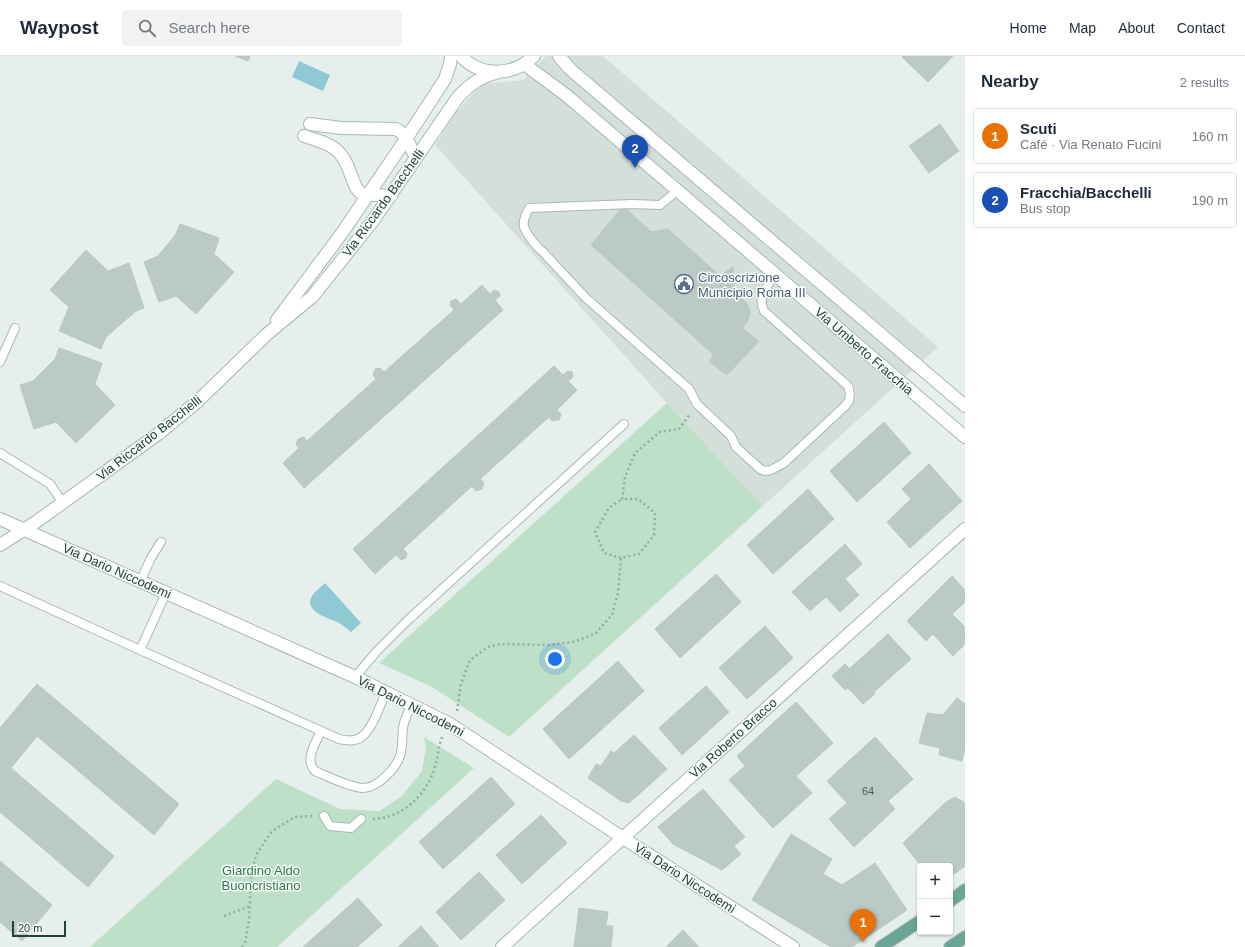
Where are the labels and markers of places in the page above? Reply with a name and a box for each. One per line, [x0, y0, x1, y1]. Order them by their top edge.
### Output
pin: 2 [622, 135, 648, 168]
place label: Circoscrizione Municipio Roma III [698, 270, 806, 300]
public building icon: Circoscrizione Municipio Roma III [673, 273, 695, 295]
pin: 1 [850, 909, 876, 942]

